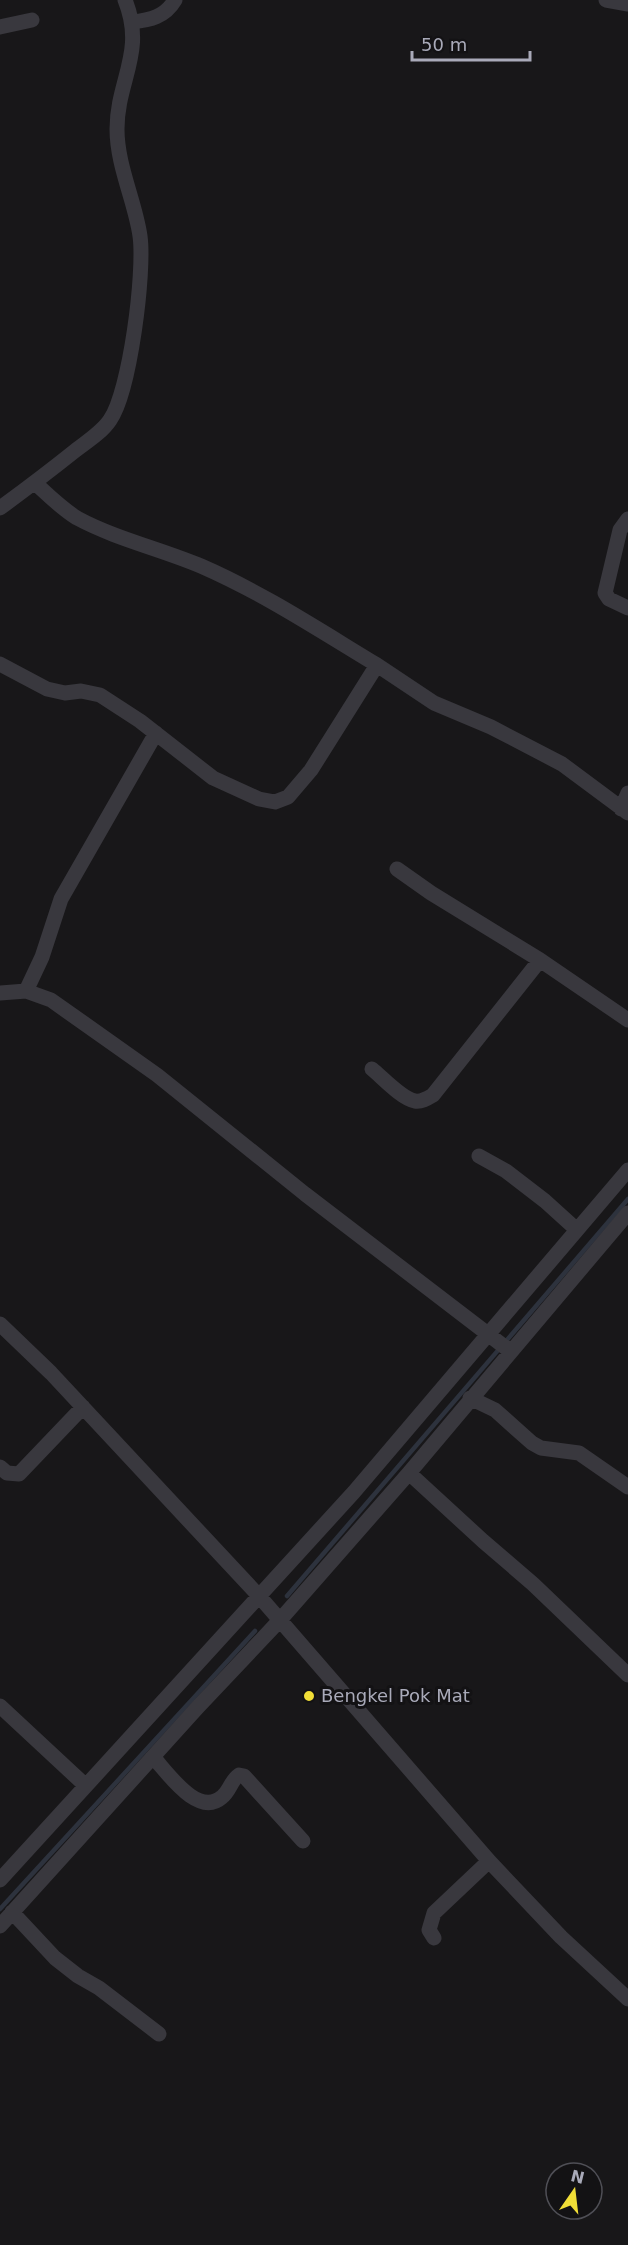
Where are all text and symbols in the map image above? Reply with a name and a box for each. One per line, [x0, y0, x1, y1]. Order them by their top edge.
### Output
scale bar [412, 24, 530, 62]
text: 50 m [421, 34, 467, 55]
place label: Bengkel Pok Mat [321, 1685, 470, 1706]
marker: Bengkel Pok Mat [302, 1689, 316, 1703]
north arrow [544, 2161, 604, 2221]
text: N [569, 2166, 586, 2188]

